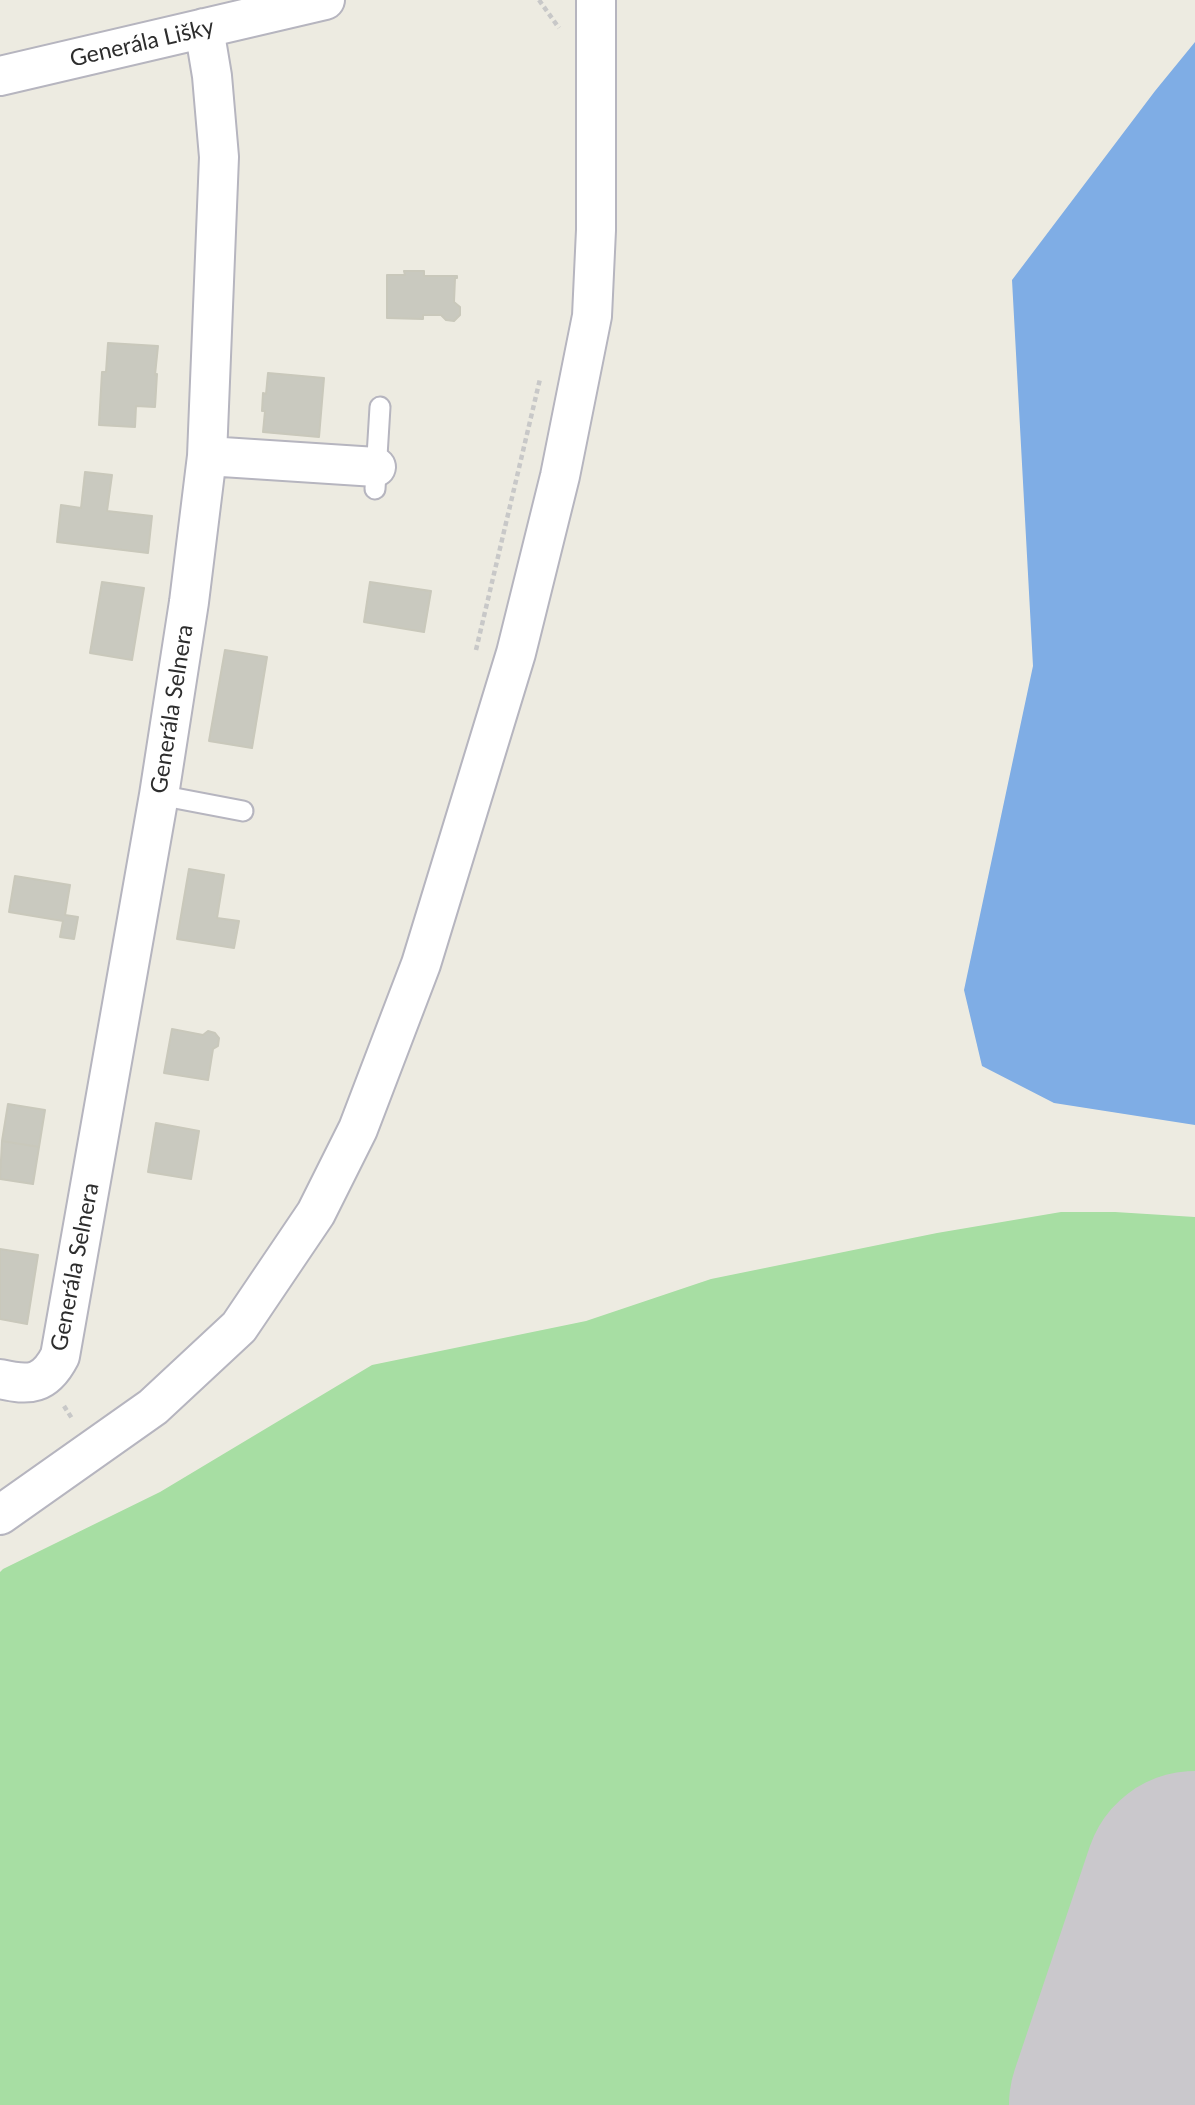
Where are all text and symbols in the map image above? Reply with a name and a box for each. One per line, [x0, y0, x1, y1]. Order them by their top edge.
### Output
street label: Generála Lišky [67, 13, 217, 73]
street label: Generála Selnera [145, 623, 199, 795]
street label: Generála Selnera [45, 1181, 105, 1353]

